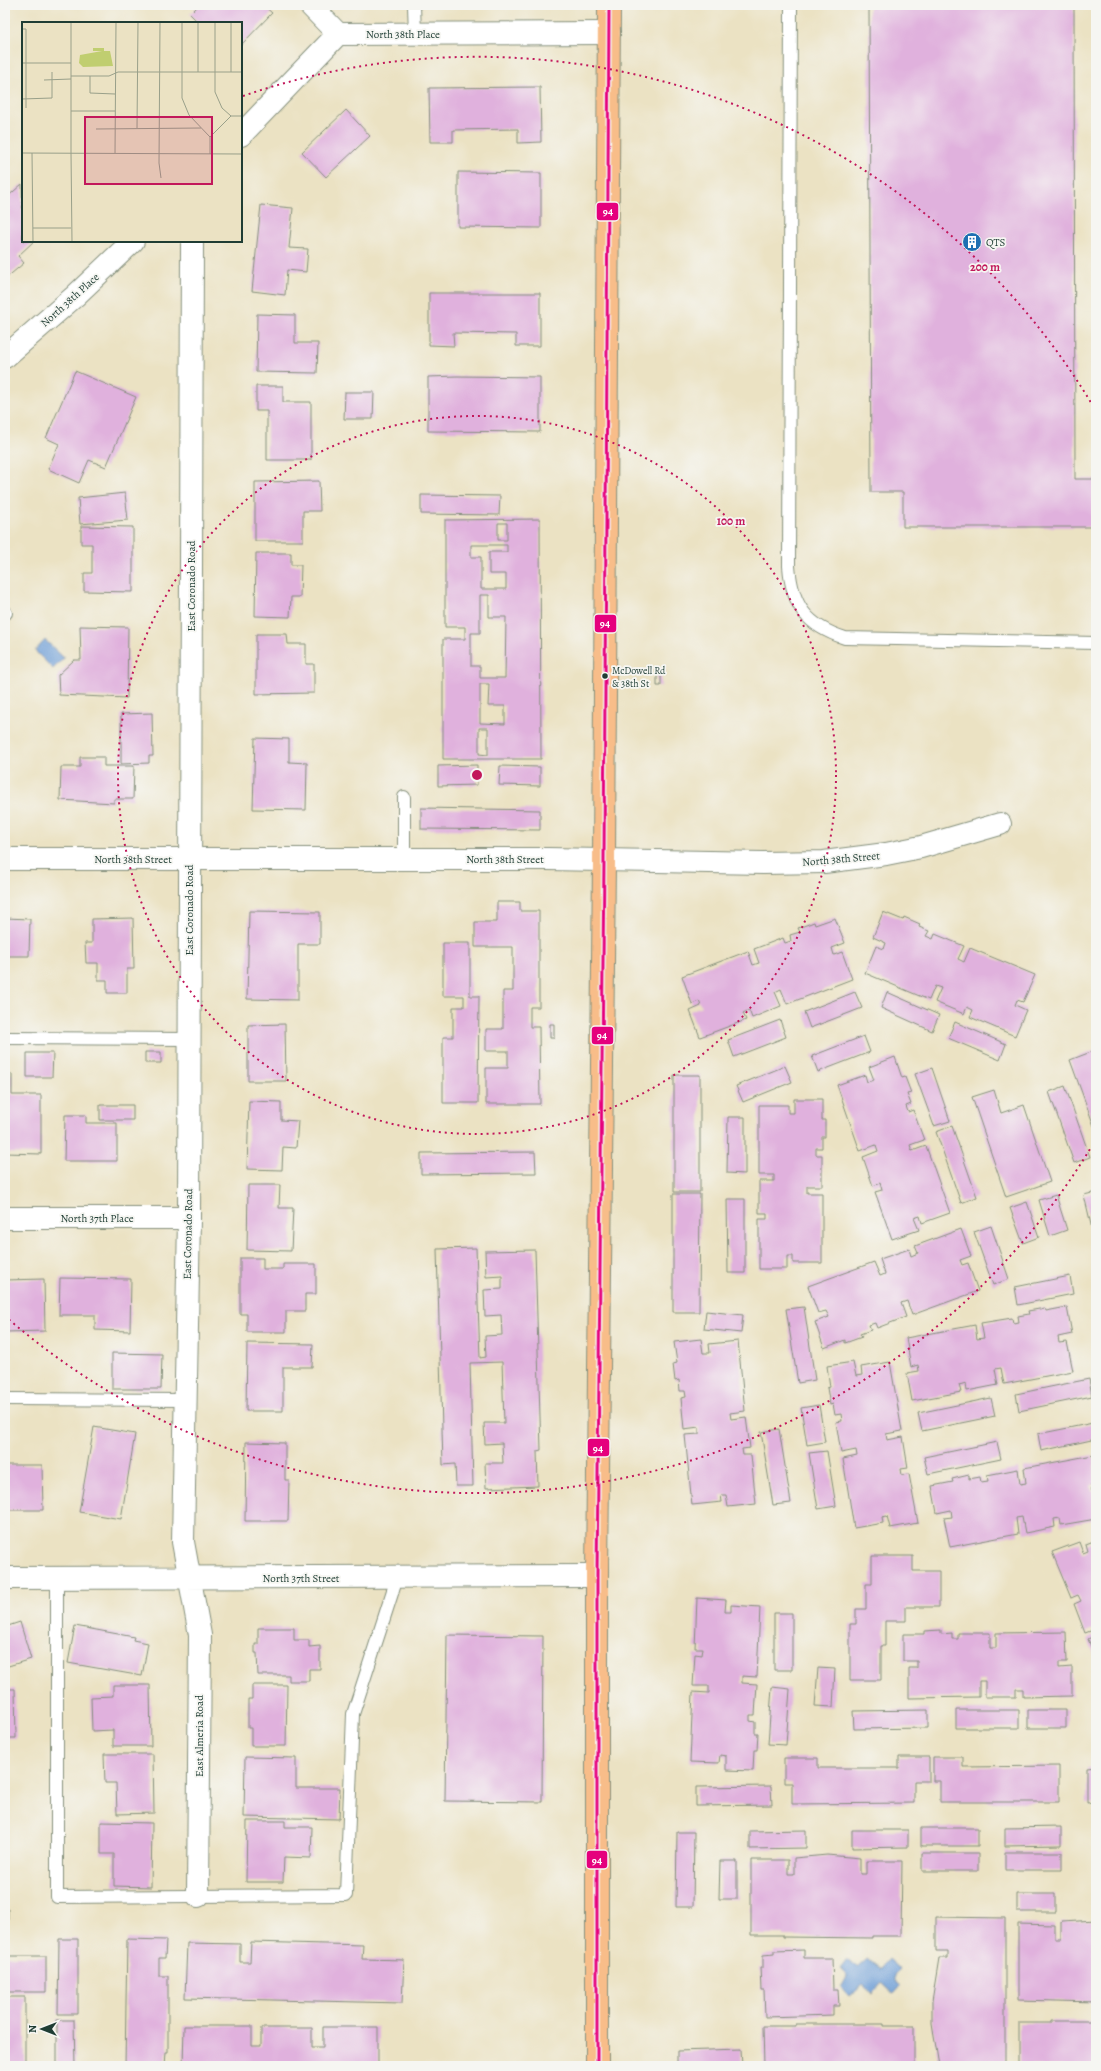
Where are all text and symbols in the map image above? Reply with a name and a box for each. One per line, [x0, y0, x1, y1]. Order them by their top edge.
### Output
inset map [22, 22, 242, 242]
street label: North 38th Place [366, 27, 440, 42]
line badge: 94 [596, 202, 619, 221]
text: 94 [603, 204, 613, 219]
building icon: QTS [961, 231, 983, 253]
place label: QTS [986, 235, 1006, 250]
text: 200 m [970, 259, 1000, 275]
street label: North 38th Place [38, 270, 103, 330]
text: 100 m [717, 513, 745, 529]
street label: East Coronado Road [184, 540, 199, 631]
line badge: 94 [594, 614, 617, 633]
text: 94 [600, 616, 610, 631]
place label: McDowell Rd & 38th St [612, 664, 666, 690]
marker: McDowell Rd & 38th St [600, 671, 610, 681]
centre of rings [470, 768, 484, 782]
street label: North 38th Street [802, 848, 881, 870]
street label: North 38th Street [94, 852, 172, 867]
street label: North 38th Street [466, 852, 544, 867]
street label: East Coronado Road [182, 864, 197, 955]
line badge: 94 [591, 1026, 614, 1045]
text: 94 [597, 1028, 607, 1043]
street label: East Coronado Road [180, 1188, 196, 1280]
street label: North 37th Place [60, 1211, 134, 1226]
line badge: 94 [587, 1438, 610, 1457]
text: 94 [593, 1441, 603, 1456]
street label: North 37th Street [263, 1571, 340, 1586]
street label: East Almeria Road [192, 1695, 207, 1777]
line badge: 94 [586, 1850, 608, 1869]
text: 94 [592, 1853, 602, 1868]
north arrow [22, 2009, 62, 2049]
text: N [25, 2025, 40, 2033]

